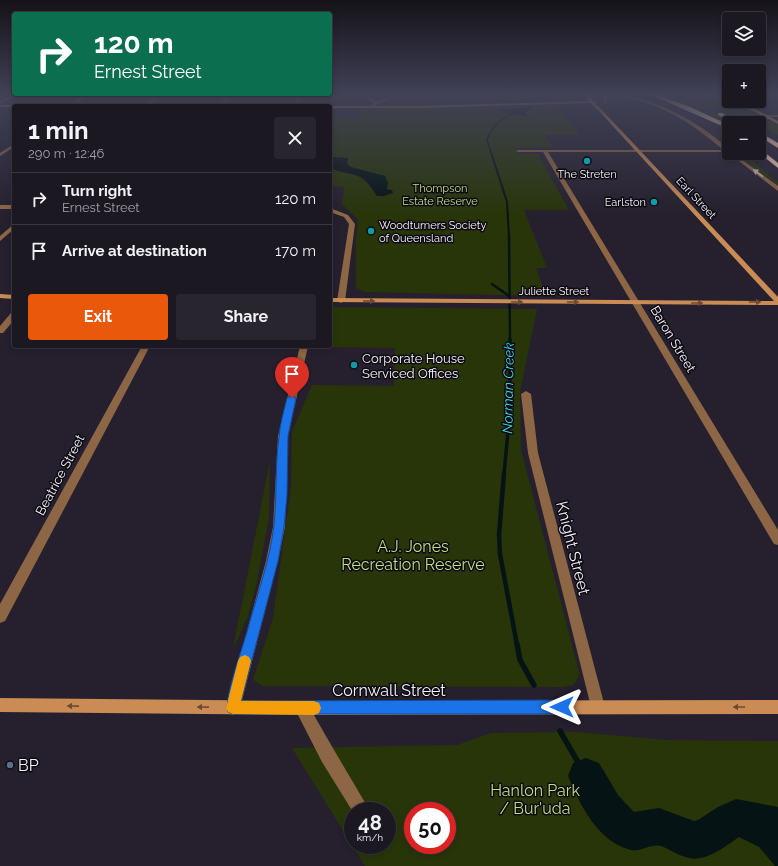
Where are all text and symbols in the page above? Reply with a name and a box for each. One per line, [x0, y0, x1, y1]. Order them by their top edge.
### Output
map controls [722, 12, 766, 160]
button: layers [722, 12, 766, 56]
text: 120 m [94, 27, 174, 60]
icon: right [28, 28, 80, 80]
text: Ernest Street [94, 61, 201, 82]
button: + [722, 64, 766, 108]
text: 1 min [28, 116, 89, 145]
button: − [722, 116, 766, 160]
button: close [274, 117, 316, 159]
text: 290 m · 12:46 [28, 146, 104, 161]
marker: The Streten [582, 156, 592, 166]
place label: The Streten [557, 168, 617, 181]
one-way arrow [752, 169, 763, 177]
street label: Earl Street [673, 174, 719, 222]
text: Turn right [62, 182, 132, 200]
park label: Thompson Estate Reserve [402, 182, 478, 208]
icon: right [28, 188, 50, 210]
text: 120 m [275, 190, 316, 208]
place label: Earlston [605, 196, 646, 209]
marker: Earlston [649, 197, 659, 207]
text: Ernest Street [62, 200, 140, 215]
place label: Woodturners Society of Queensland [379, 219, 486, 245]
marker: Woodturners Society of Queensland [366, 226, 376, 236]
icon: arrive [28, 240, 50, 262]
text: Arrive at destination [62, 242, 207, 260]
text: 170 m [275, 242, 316, 260]
street label: Juliette Street [519, 285, 590, 298]
button: Exit [28, 294, 168, 340]
button: Share [176, 294, 316, 340]
one-way arrow [363, 298, 376, 304]
one-way arrow [511, 299, 524, 305]
one-way arrow [567, 299, 580, 305]
one-way arrow [749, 299, 761, 306]
one-way arrow [691, 300, 704, 306]
street label: Baron Street [647, 303, 699, 375]
water label: Norman Creek [499, 342, 517, 434]
place label: Corporate House Serviced Offices [362, 351, 465, 381]
pin [275, 357, 309, 398]
marker: Corporate House Serviced Offices [349, 360, 359, 370]
icon: arrive [281, 363, 303, 385]
street label: Beatrice Street [32, 432, 88, 518]
street label: Knight Street [552, 499, 594, 598]
park label: A.J. Jones Recreation Reserve [341, 537, 485, 574]
street label: Cornwall Street [332, 681, 446, 700]
position arrow [541, 686, 583, 728]
one-way arrow [66, 703, 79, 709]
one-way arrow [196, 704, 209, 710]
one-way arrow [732, 704, 745, 710]
place label: BP [18, 756, 39, 775]
marker: BP [5, 760, 15, 770]
park label: Hanlon Park / Bur'uda [490, 781, 580, 818]
speed limit sign: 50 [404, 802, 456, 854]
text: 48 [358, 811, 382, 835]
text: km/h [357, 832, 383, 843]

